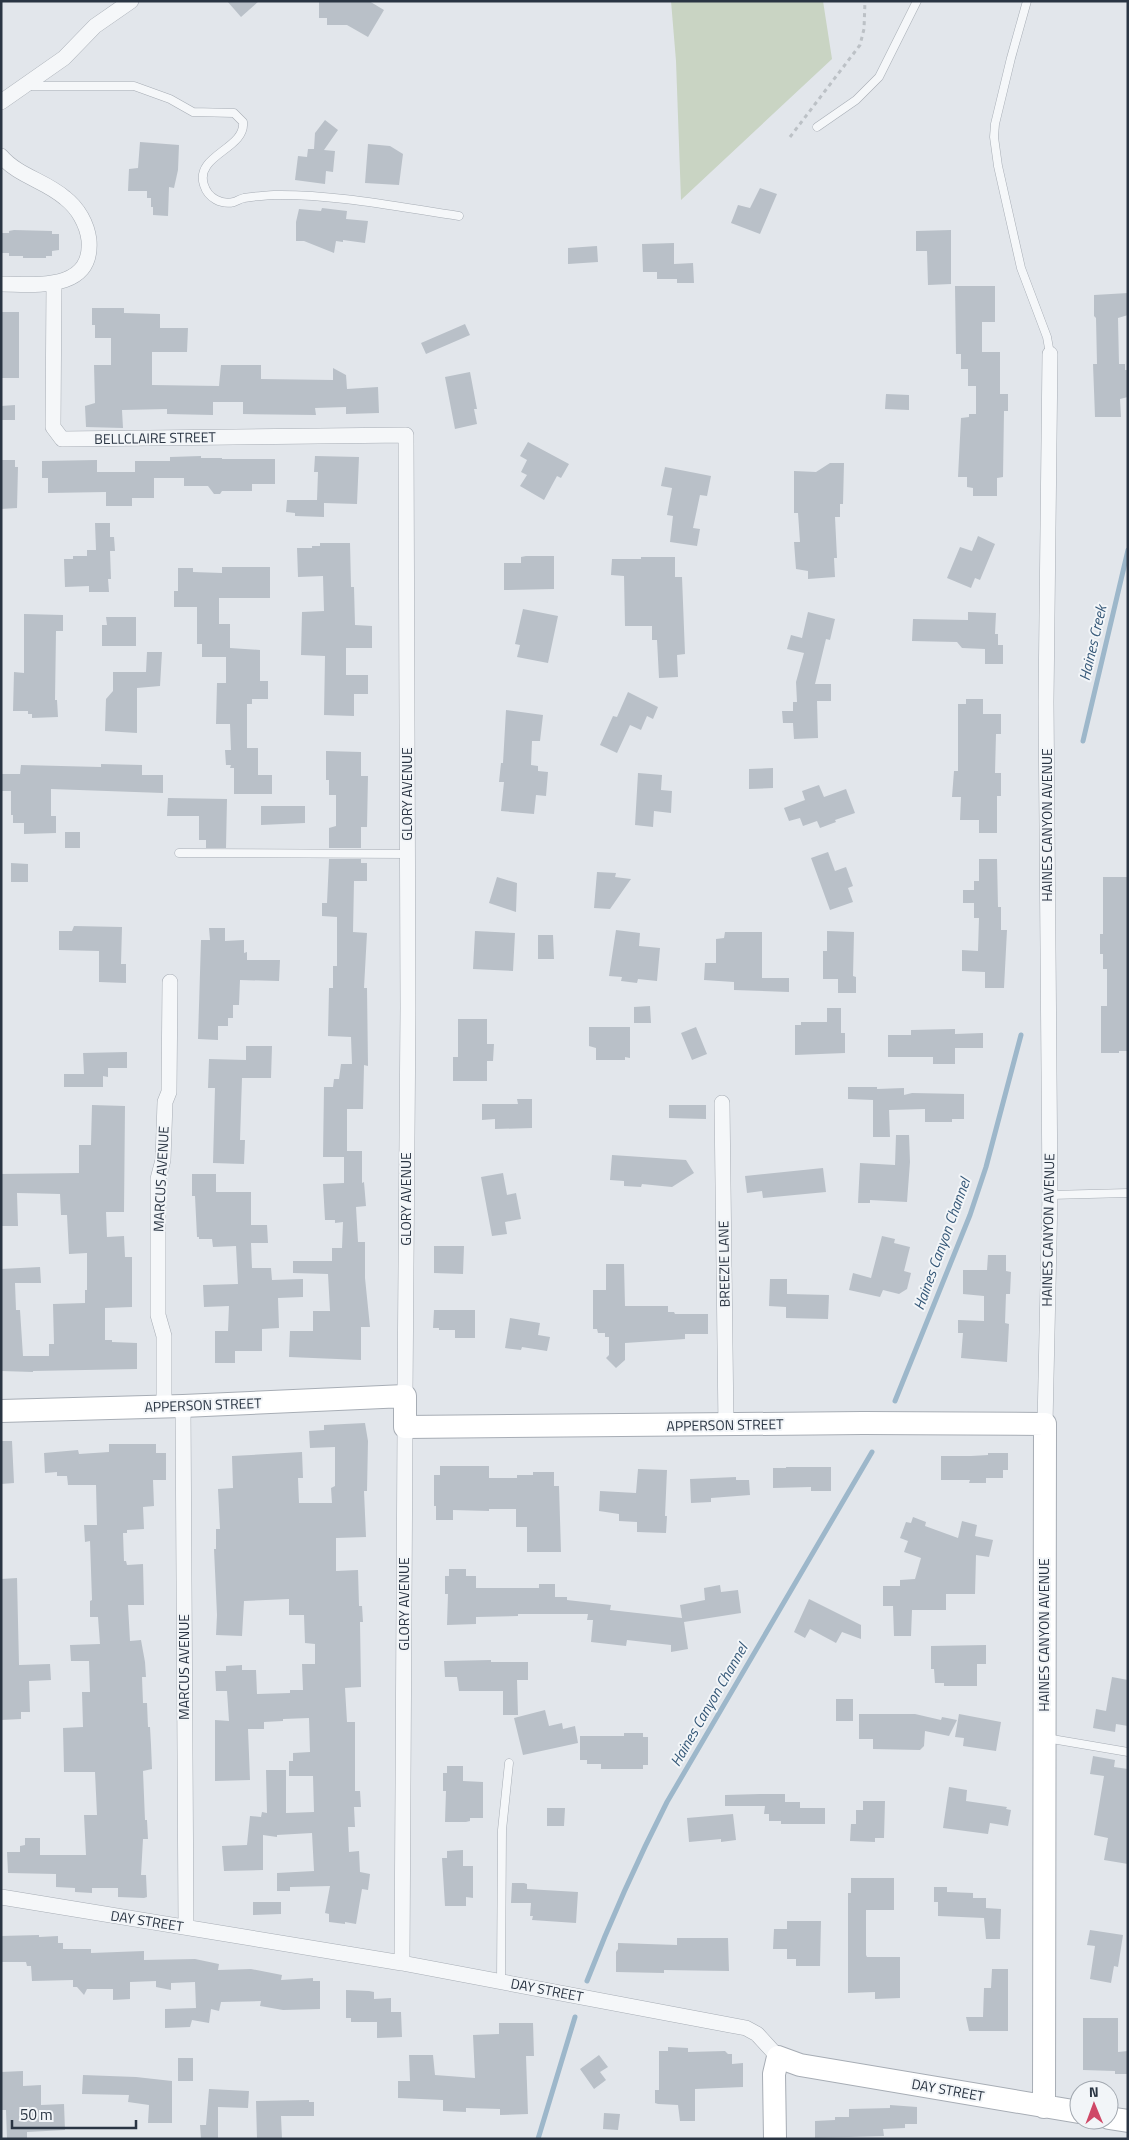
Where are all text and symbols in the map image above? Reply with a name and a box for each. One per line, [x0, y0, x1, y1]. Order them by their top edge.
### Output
street label: BELLCLAIRE STREET [94, 426, 217, 449]
water label: Haines Creek [1073, 601, 1113, 683]
street label: GLORY AVENUE [396, 747, 417, 841]
street label: HAINES CANYON AVENUE [1036, 748, 1057, 902]
street label: MARCUS AVENUE [147, 1125, 174, 1232]
street label: GLORY AVENUE [395, 1152, 416, 1246]
street label: HAINES CANYON AVENUE [1036, 1153, 1059, 1307]
water label: Haines Canyon Channel [907, 1173, 977, 1313]
street label: BREEZIE LANE [712, 1220, 735, 1308]
street label: APPERSON STREET [144, 1392, 262, 1417]
street label: APPERSON STREET [666, 1413, 784, 1436]
street label: GLORY AVENUE [393, 1557, 414, 1651]
street label: HAINES CANYON AVENUE [1033, 1558, 1054, 1712]
street label: MARCUS AVENUE [173, 1614, 194, 1720]
water label: Haines Canyon Channel [664, 1637, 754, 1771]
street label: DAY STREET [109, 1904, 186, 1937]
street label: DAY STREET [509, 1972, 586, 2007]
street label: DAY STREET [910, 2073, 987, 2106]
north arrow [1069, 2080, 1119, 2130]
text: N [1089, 2081, 1099, 2102]
scale bar [12, 2098, 136, 2130]
text: 50 m [20, 2103, 53, 2126]

